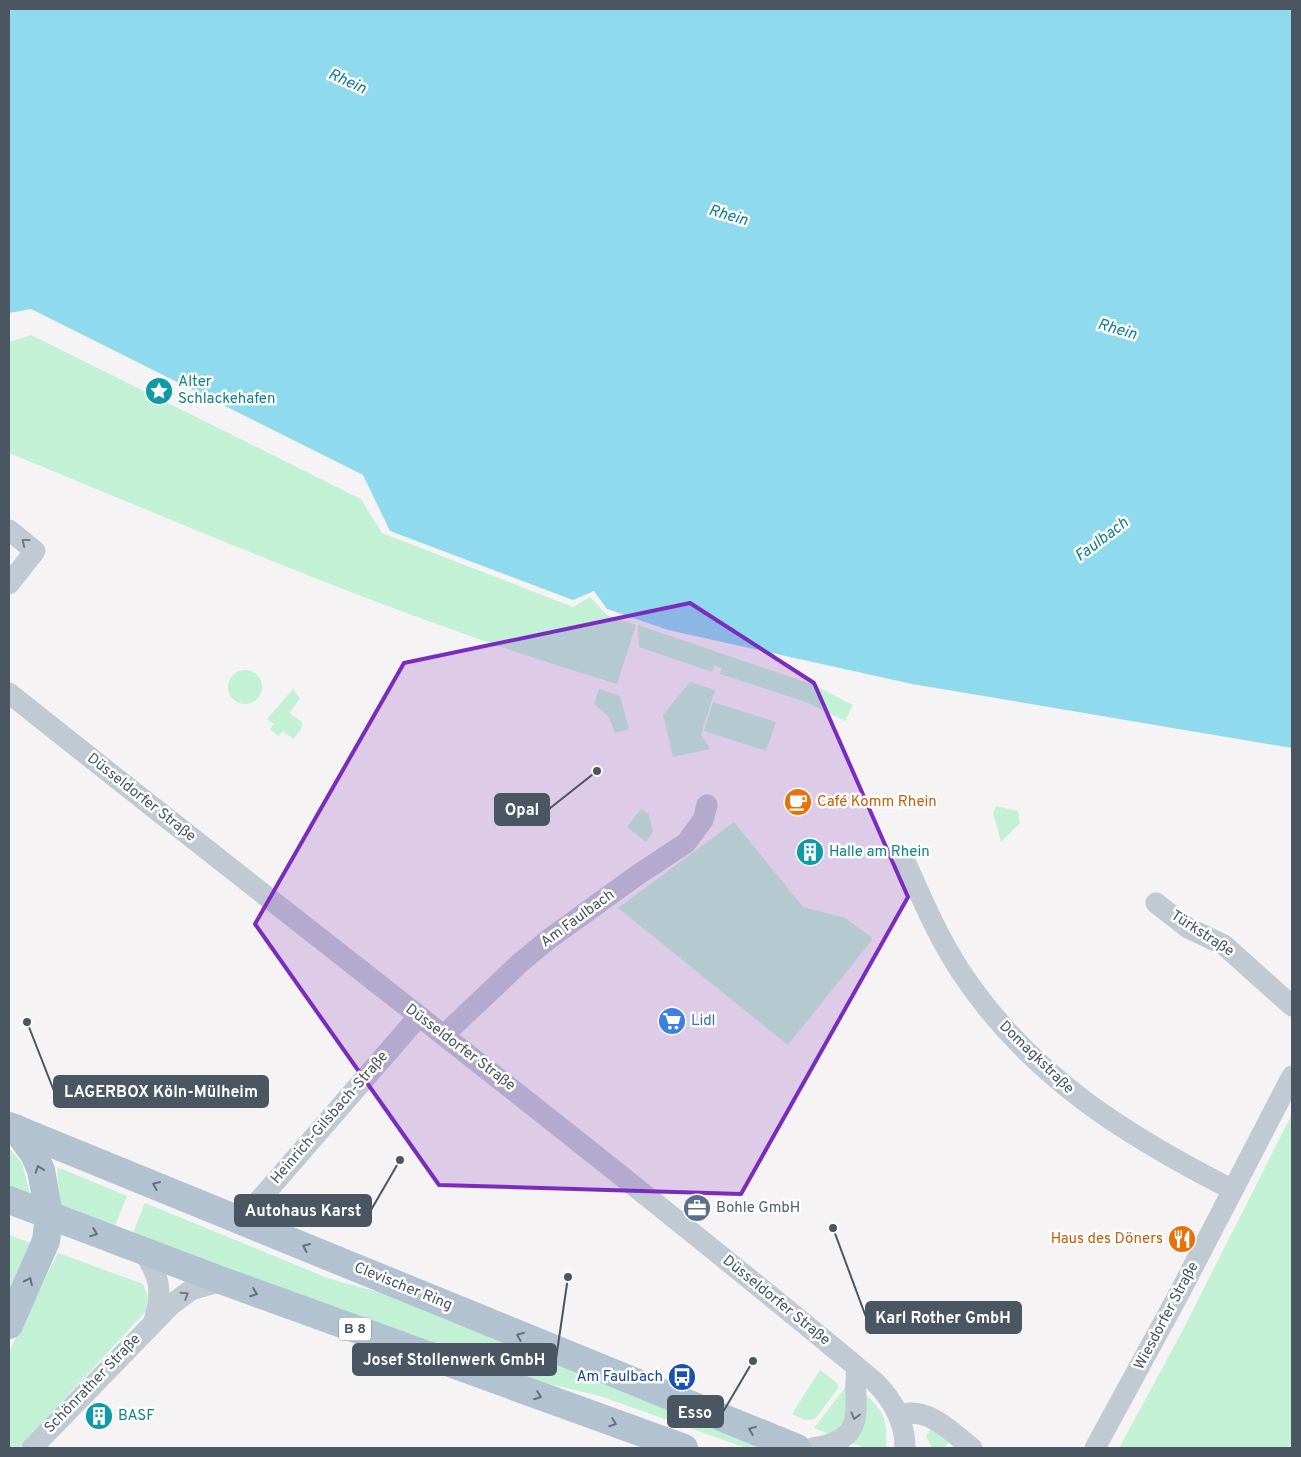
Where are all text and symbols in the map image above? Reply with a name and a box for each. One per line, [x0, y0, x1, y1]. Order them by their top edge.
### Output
water label: Rhein [325, 65, 370, 99]
water label: Rhein [706, 201, 750, 231]
water label: Rhein [1095, 315, 1139, 345]
place label: Alter Schlackehafen [178, 373, 275, 409]
place icon: Alter Schlackehafen [144, 376, 174, 406]
water label: Faulbach [1071, 513, 1133, 567]
one-way arrow [22, 540, 31, 548]
street label: Düsseldorfer Straße [83, 750, 199, 846]
cafe icon: Café Komm Rhein [783, 787, 813, 817]
place label: Café Komm Rhein [817, 793, 937, 812]
callout: Opal [495, 794, 549, 825]
text: Opal [505, 801, 539, 821]
building icon: Halle am Rhein [795, 837, 825, 867]
place label: Halle am Rhein [829, 843, 930, 862]
street label: Am Faulbach [537, 886, 619, 952]
street label: Türkstraße [1167, 906, 1237, 962]
street label: Düsseldorfer Straße [401, 1000, 519, 1096]
supermarket icon: Lidl [657, 1006, 687, 1036]
place label: Lidl [691, 1012, 716, 1031]
street label: Domagkstraße [994, 1017, 1078, 1099]
street label: Heinrich-Gilsbach-Straße [267, 1048, 393, 1188]
callout: LAGERBOX Köln-Mülheim [54, 1076, 268, 1107]
text: LAGERBOX Köln-Mülheim [64, 1083, 258, 1103]
one-way arrow [35, 1165, 45, 1173]
one-way arrow [152, 1181, 161, 1192]
office icon: Bohle GmbH [682, 1193, 712, 1223]
callout: Autohaus Karst [235, 1195, 371, 1226]
place label: Bohle GmbH [716, 1199, 800, 1218]
text: Autohaus Karst [245, 1202, 361, 1222]
restaurant icon: Haus des Döners [1167, 1224, 1197, 1254]
one-way arrow [90, 1227, 98, 1237]
place label: Haus des Döners [1051, 1230, 1163, 1249]
one-way arrow [302, 1243, 311, 1254]
street label: Düsseldorfer Straße [718, 1252, 834, 1350]
street label: Clevischer Ring [351, 1259, 455, 1315]
street label: Wiesdorfer Straße [1130, 1259, 1204, 1373]
one-way arrow [23, 1277, 33, 1286]
one-way arrow [249, 1287, 258, 1297]
one-way arrow [179, 1292, 189, 1301]
callout: Karl Rother GmbH [866, 1302, 1021, 1333]
text: Karl Rother GmbH [875, 1309, 1011, 1329]
road number: B 8 [339, 1318, 371, 1340]
street label: Schönrather Straße [41, 1330, 145, 1438]
one-way arrow [517, 1331, 525, 1341]
callout: Josef Stollenwerk GmbH [353, 1344, 556, 1375]
text: Josef Stollenwerk GmbH [363, 1351, 545, 1371]
bus stop icon: Am Faulbach [667, 1362, 697, 1392]
place label: Am Faulbach [576, 1368, 663, 1387]
one-way arrow [534, 1390, 542, 1400]
callout: Esso [668, 1396, 723, 1427]
building icon: BASF [84, 1401, 114, 1431]
text: Esso [678, 1404, 712, 1424]
place label: BASF [118, 1407, 155, 1426]
one-way arrow [851, 1411, 861, 1419]
one-way arrow [608, 1417, 616, 1427]
one-way arrow [748, 1426, 757, 1436]

